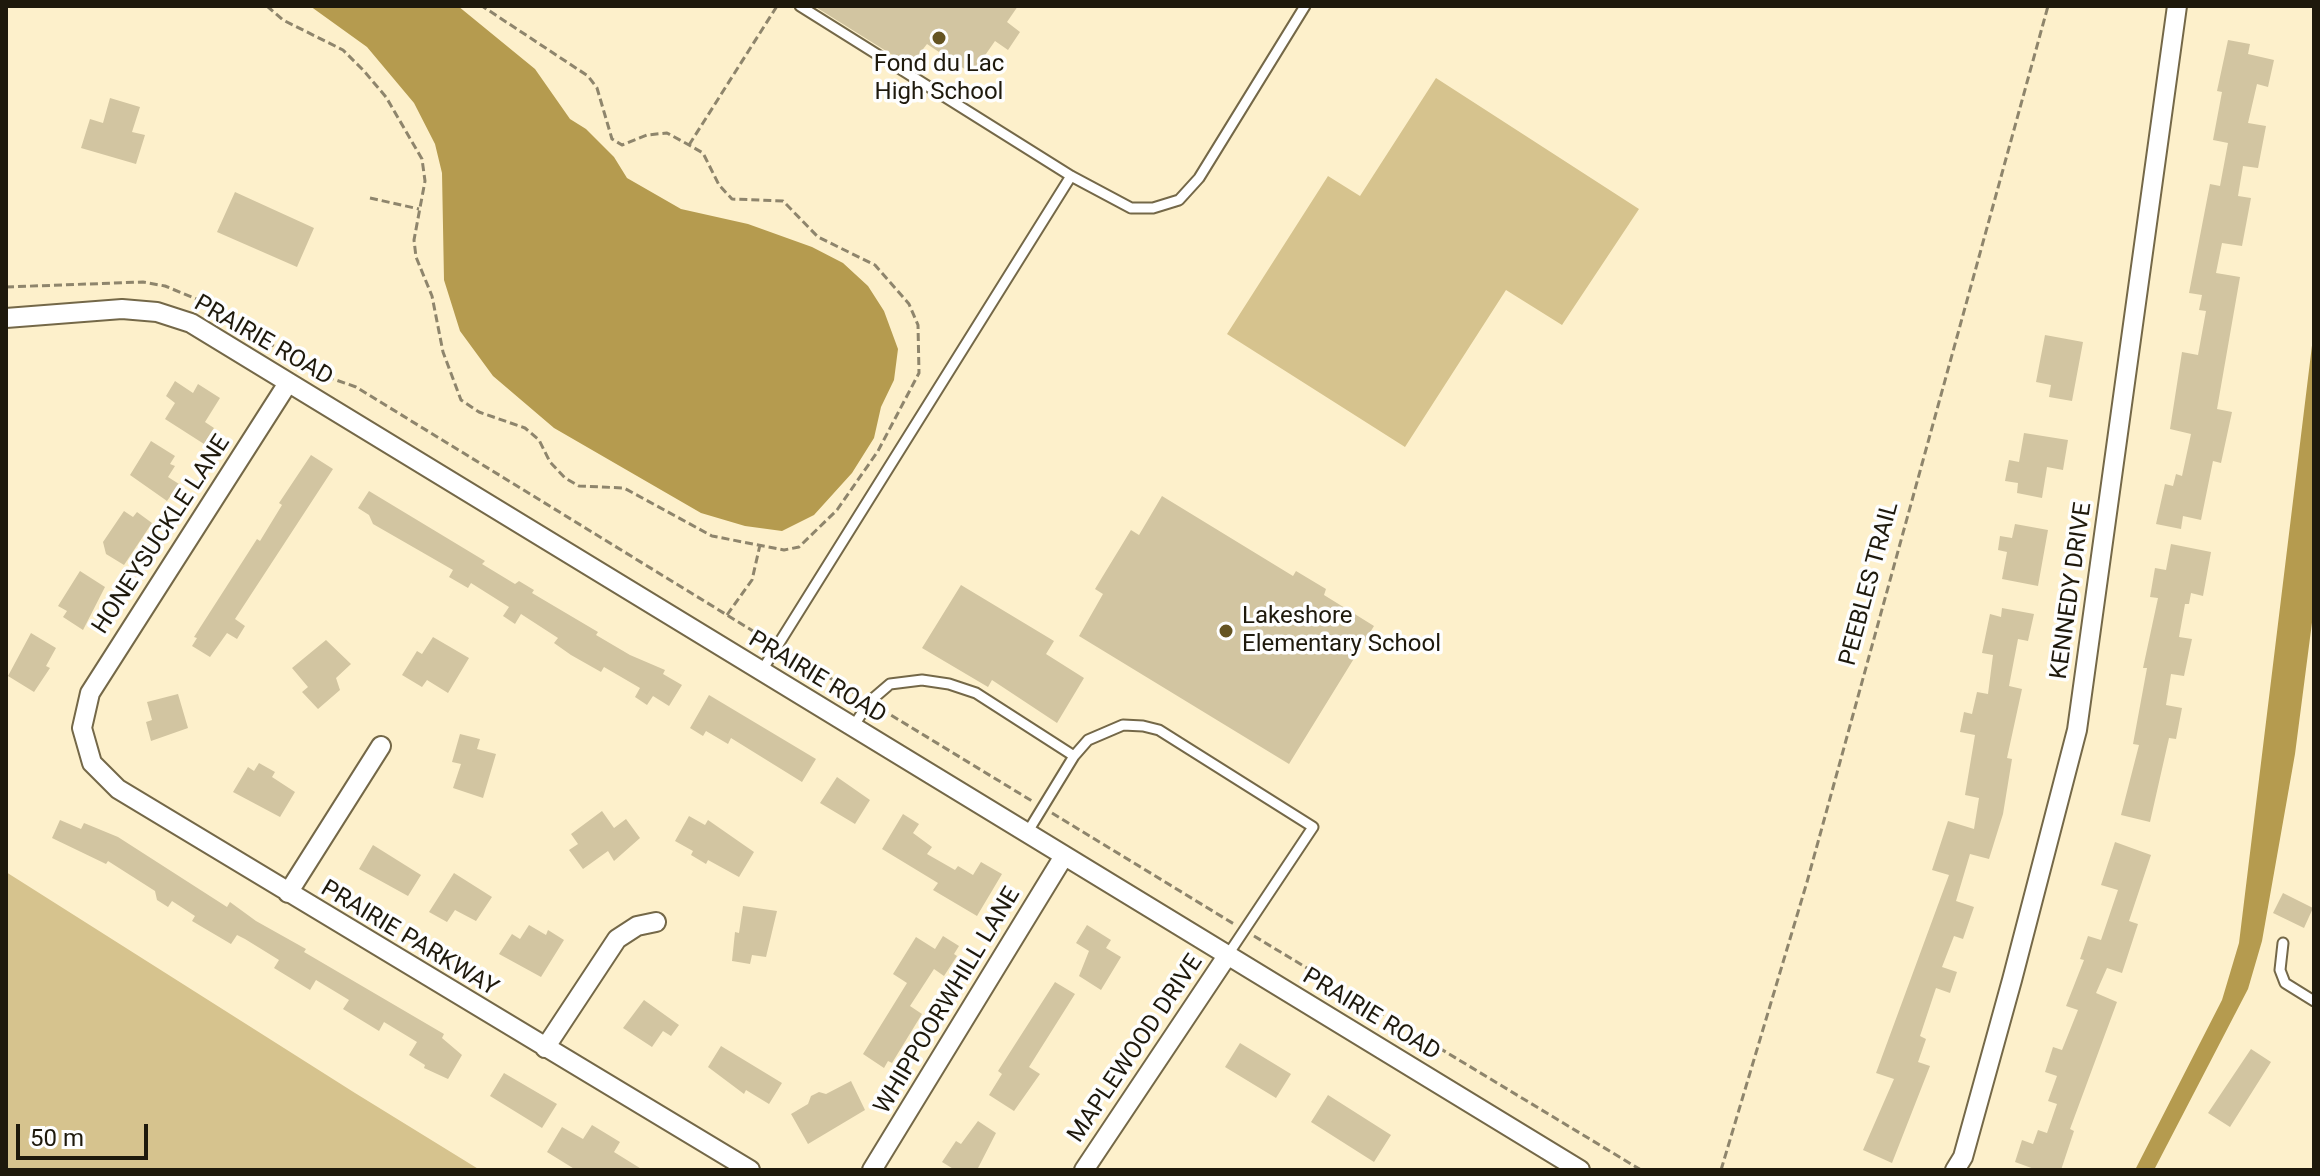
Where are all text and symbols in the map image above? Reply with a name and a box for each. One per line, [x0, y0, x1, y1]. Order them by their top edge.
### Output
marker: Fond du Lac High School [930, 29, 948, 47]
place label: Fond du Lac High School [874, 51, 1004, 107]
street label: PRAIRIE ROAD [188, 290, 338, 392]
street label: HONEYSUCKLE LANE [87, 430, 237, 640]
street label: PEEBLES TRAIL [1834, 499, 1906, 669]
street label: KENNEDY DRIVE [2045, 501, 2099, 681]
place label: Lakeshore Elementary School [1242, 603, 1441, 659]
marker: Lakeshore Elementary School [1217, 622, 1235, 640]
street label: PRAIRIE ROAD [743, 626, 891, 730]
street label: PRAIRIE PARKWAY [315, 875, 503, 1003]
street label: WHIPPOORWHILL LANE [869, 882, 1027, 1120]
street label: MAPLEWOOD DRIVE [1062, 950, 1210, 1148]
street label: PRAIRIE ROAD [1297, 963, 1445, 1067]
scale bar [20, 1108, 152, 1158]
text: 50 m [30, 1124, 84, 1152]

